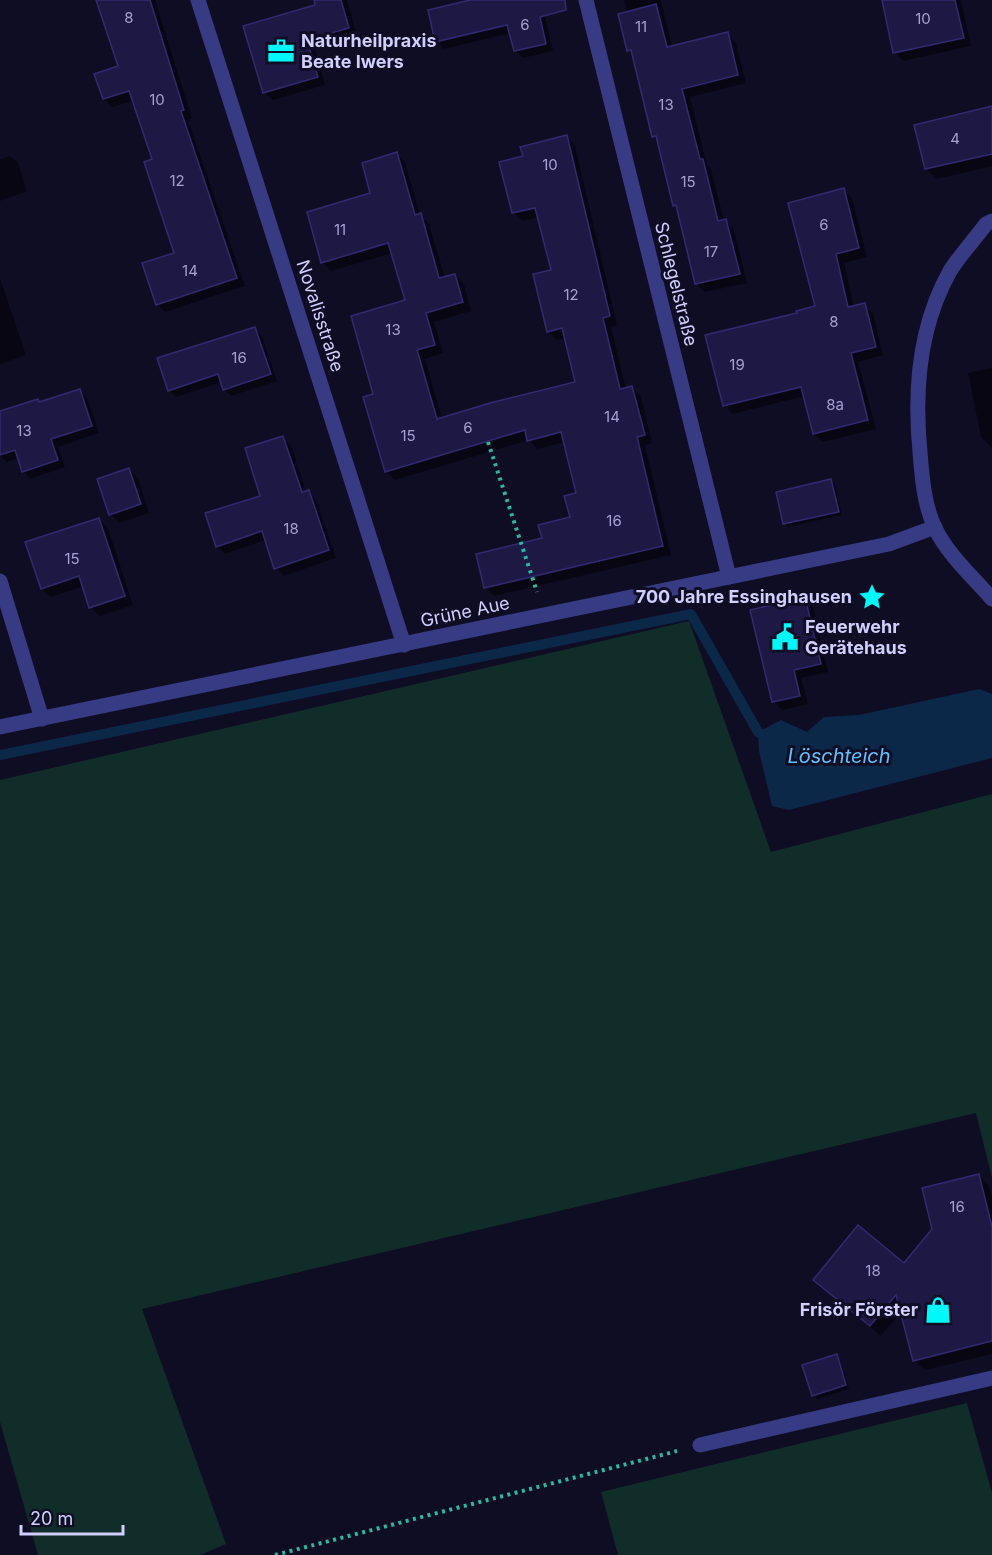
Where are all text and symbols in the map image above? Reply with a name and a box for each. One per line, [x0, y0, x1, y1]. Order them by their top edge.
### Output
house number: 8 [124, 8, 134, 27]
house number: 10 [915, 9, 931, 28]
house number: 6 [520, 15, 530, 34]
house number: 11 [635, 17, 647, 36]
place label: Naturheilpraxis Beate Iwers [301, 30, 437, 72]
office icon: Naturheilpraxis Beate Iwers [266, 36, 296, 66]
house number: 10 [149, 90, 165, 109]
house number: 13 [658, 95, 674, 114]
house number: 4 [950, 129, 960, 148]
house number: 10 [542, 155, 558, 174]
house number: 12 [169, 171, 185, 190]
house number: 15 [680, 172, 696, 191]
house number: 6 [819, 215, 829, 234]
house number: 11 [334, 220, 346, 239]
street label: Schlegelstraße [651, 220, 702, 348]
house number: 17 [704, 242, 718, 261]
street label: Novalisstraße [293, 257, 348, 374]
house number: 14 [182, 261, 198, 280]
house number: 12 [563, 285, 579, 304]
house number: 8 [829, 312, 839, 331]
house number: 13 [385, 320, 401, 339]
house number: 16 [231, 348, 247, 367]
house number: 19 [729, 355, 745, 374]
house number: 8a [826, 395, 844, 414]
house number: 14 [604, 407, 620, 426]
house number: 6 [463, 418, 473, 437]
house number: 13 [16, 421, 32, 440]
house number: 15 [400, 426, 416, 445]
house number: 16 [606, 511, 622, 530]
house number: 18 [283, 519, 299, 538]
house number: 15 [64, 549, 80, 568]
place icon: 700 Jahre Essinghausen [857, 582, 887, 612]
place label: 700 Jahre Essinghausen [636, 586, 852, 607]
street label: Grüne Aue [418, 592, 511, 631]
place label: Feuerwehr Gerätehaus [805, 616, 907, 658]
public building icon: Feuerwehr Gerätehaus [770, 622, 800, 652]
water label: Löschteich [787, 744, 891, 768]
house number: 16 [949, 1197, 965, 1216]
house number: 18 [865, 1261, 881, 1280]
shop icon: Frisör Förster [923, 1295, 953, 1325]
place label: Frisör Förster [800, 1299, 918, 1320]
scale bar [21, 1498, 123, 1536]
text: 20 m [30, 1508, 73, 1529]

